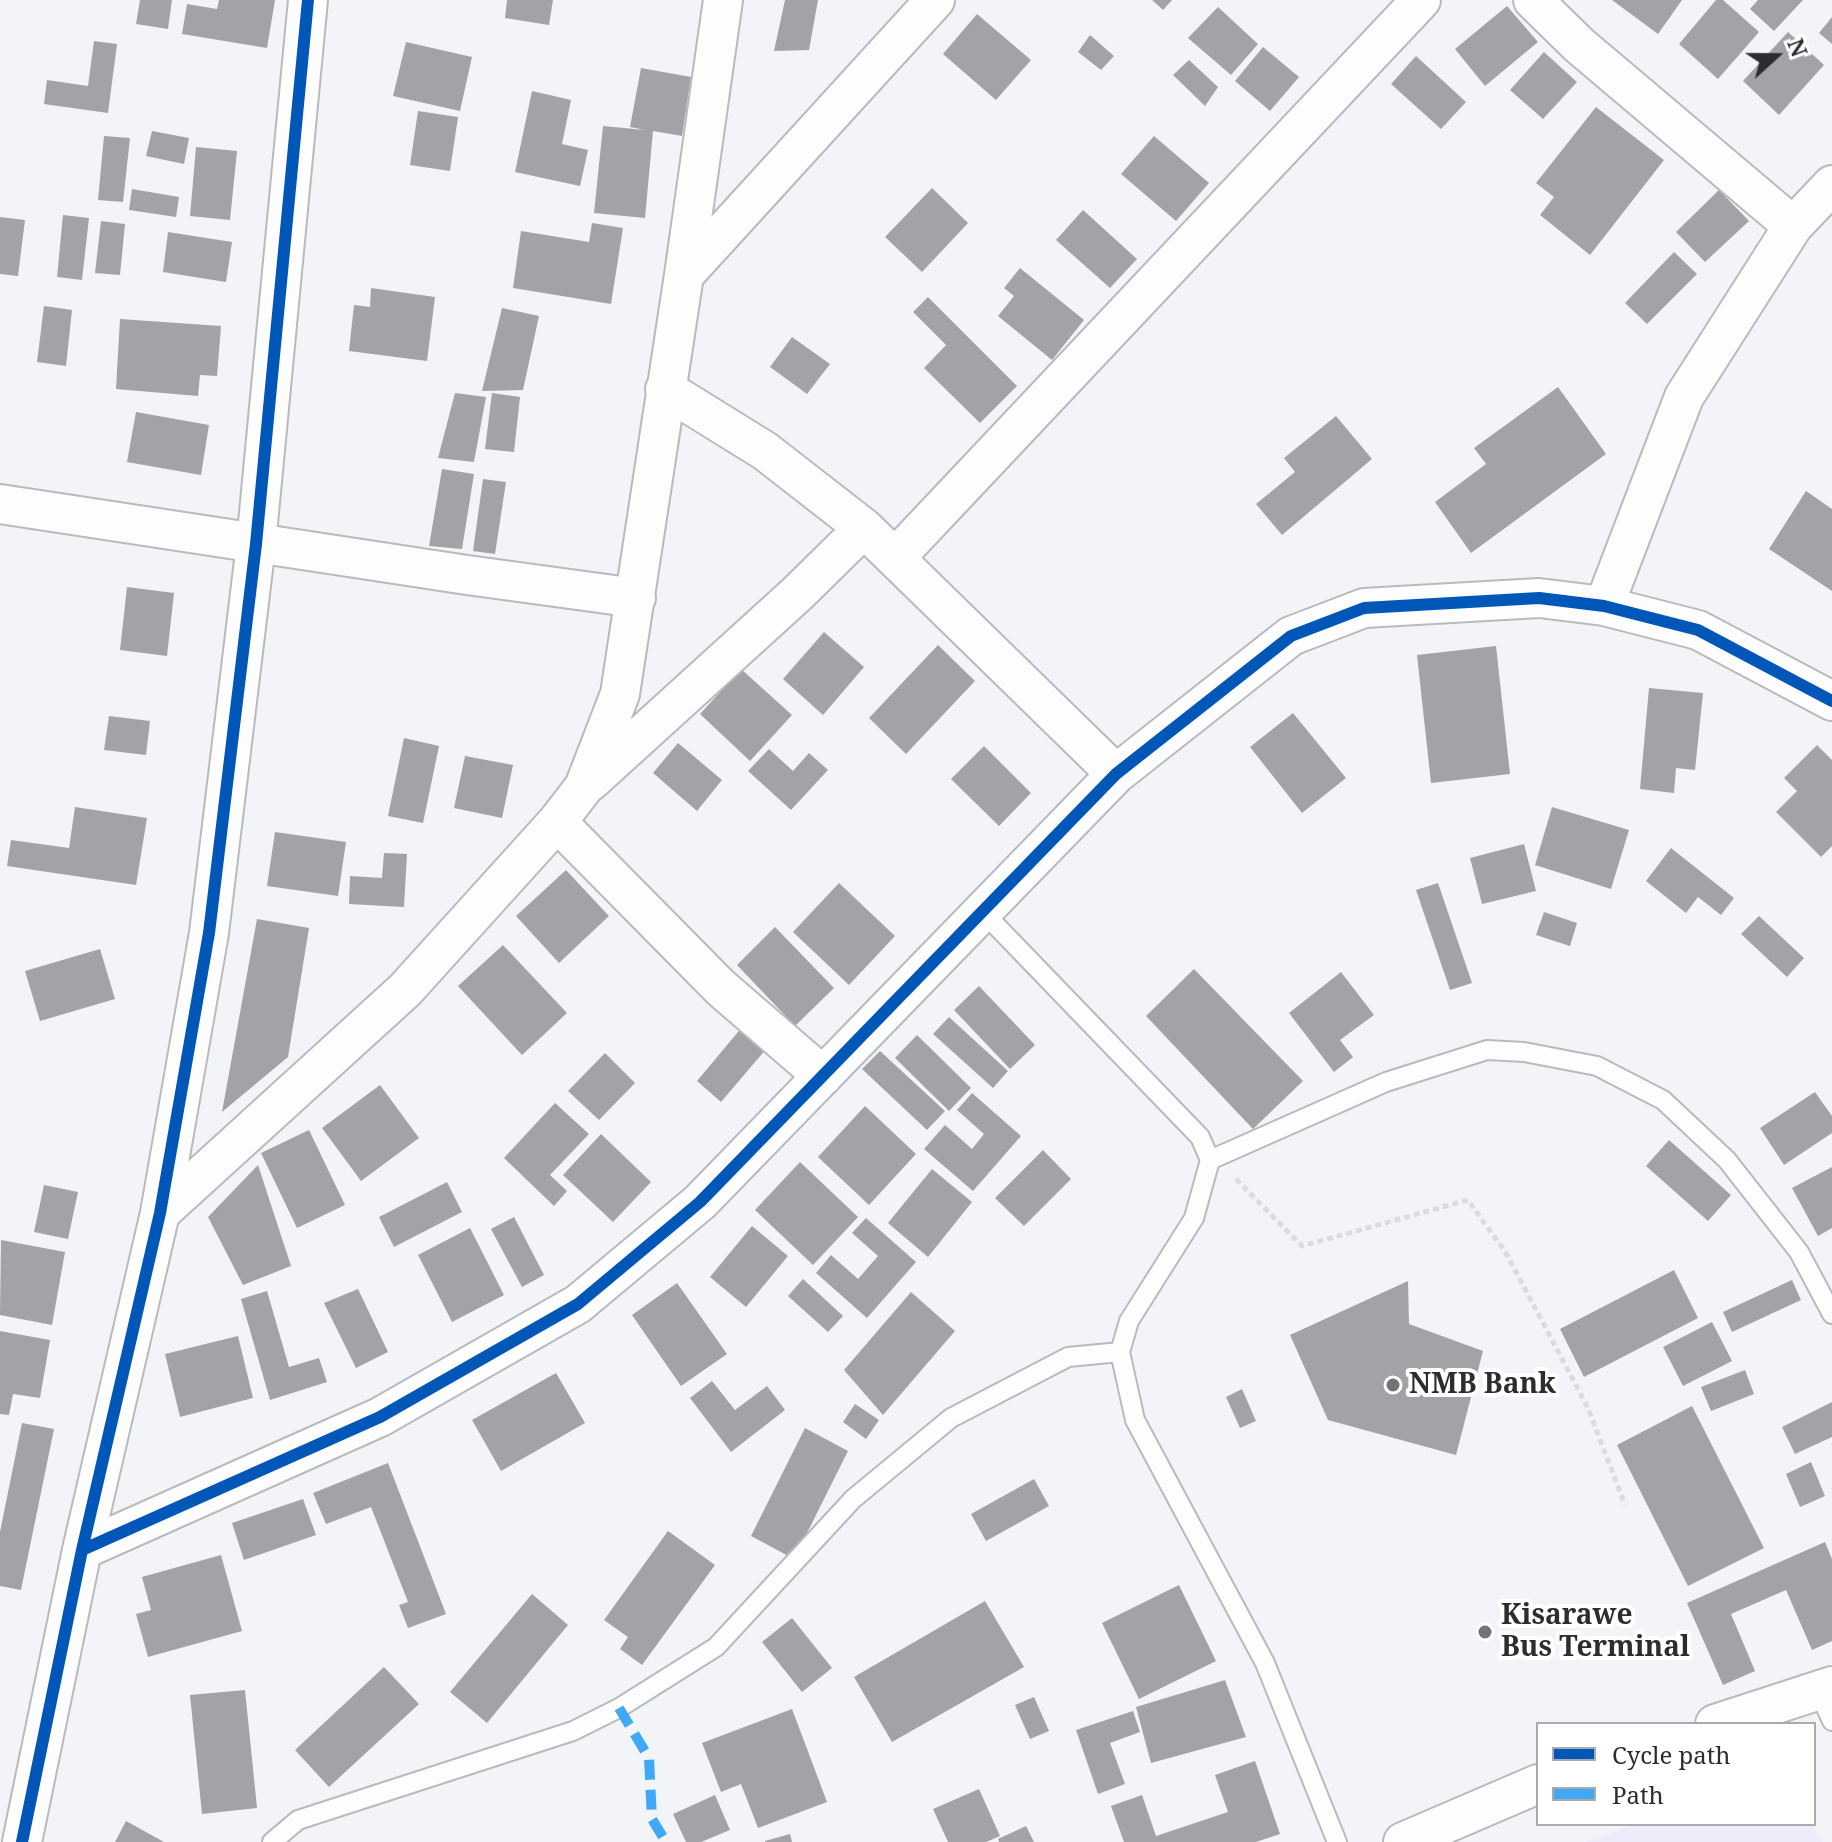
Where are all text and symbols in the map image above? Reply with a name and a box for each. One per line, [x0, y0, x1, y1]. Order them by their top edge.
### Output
north arrow [1736, 16, 1816, 96]
text: N [1781, 34, 1816, 61]
place label: NMB Bank [1409, 1368, 1556, 1402]
marker: NMB Bank [1384, 1376, 1402, 1394]
place label: Kisarawe Bus Terminal [1501, 1599, 1690, 1665]
marker: Kisarawe Bus Terminal [1476, 1623, 1494, 1641]
legend [1536, 1722, 1816, 1826]
text: Cycle path [1612, 1738, 1731, 1771]
text: Path [1612, 1778, 1664, 1811]

